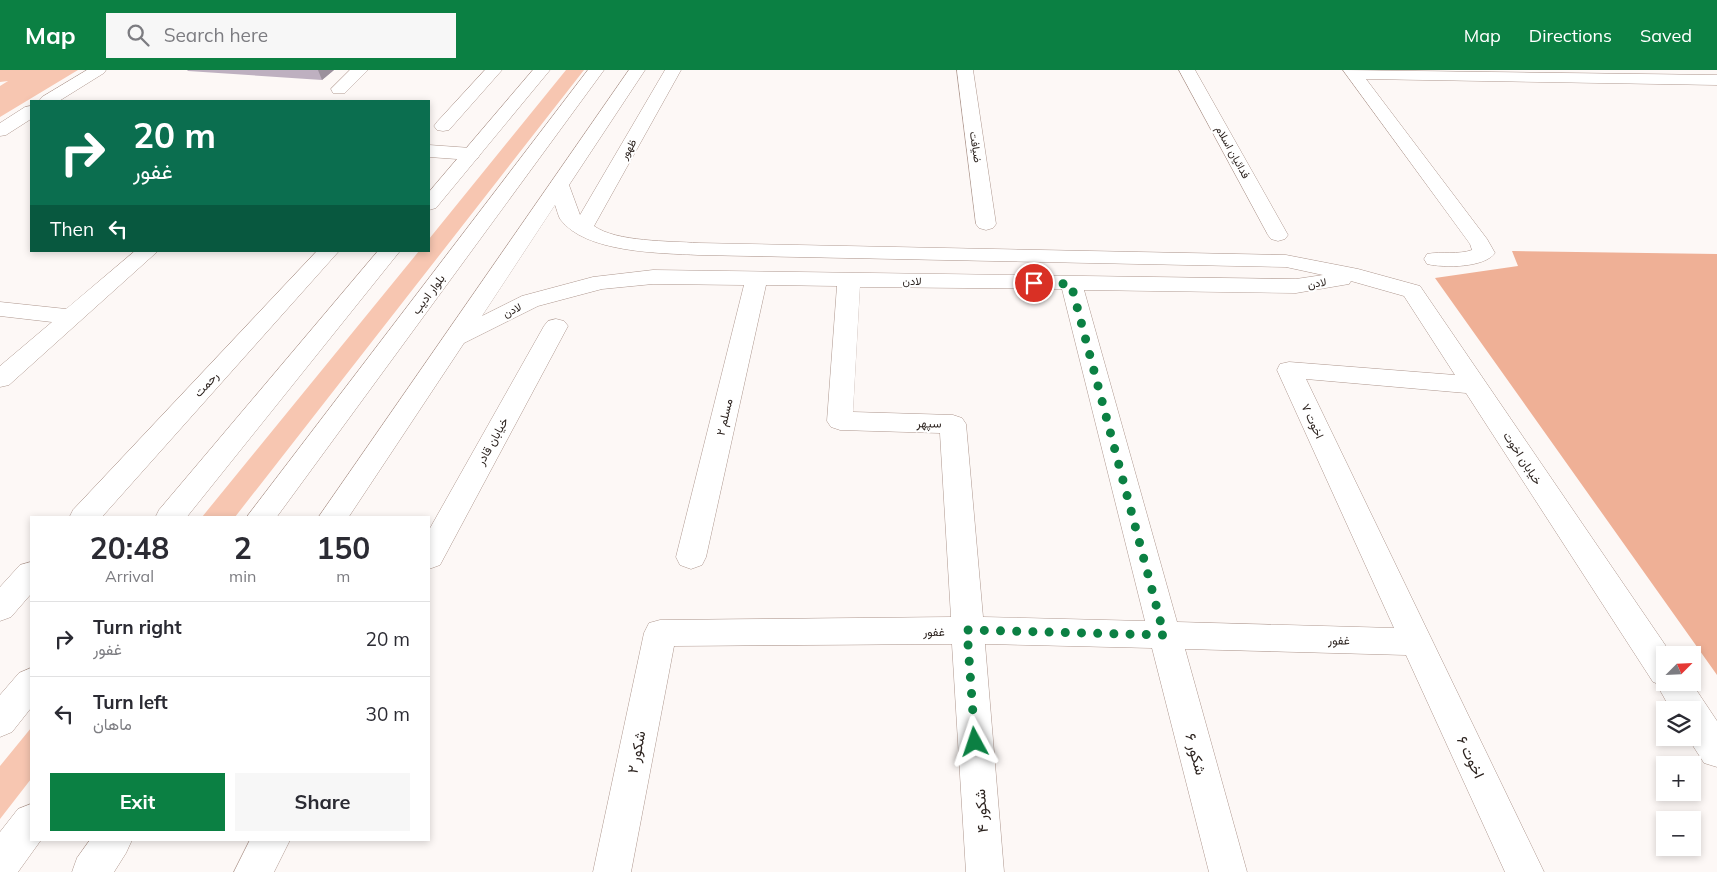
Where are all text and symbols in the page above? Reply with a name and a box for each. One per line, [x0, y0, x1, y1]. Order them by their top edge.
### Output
search box [106, 13, 456, 58]
text: Map [25, 20, 76, 50]
icon: search [124, 21, 152, 49]
text: Search here [164, 23, 268, 47]
text: Map [1464, 24, 1501, 47]
text: Directions [1529, 24, 1612, 47]
text: Saved [1640, 24, 1692, 47]
text: 20 m [133, 113, 216, 157]
icon: right [50, 120, 115, 185]
street label: فدائیان اسلام [1212, 123, 1253, 181]
street label: ضیافت [967, 131, 985, 163]
street label: ظهور [616, 136, 639, 163]
text: غفور [133, 157, 173, 185]
icon: left [104, 215, 132, 243]
text: Then [50, 217, 94, 241]
pin [1013, 262, 1055, 304]
icon: arrive [1020, 269, 1048, 297]
street label: بلوار ادیب [408, 271, 449, 318]
street label: لادن [902, 274, 922, 288]
street label: لادن [1307, 275, 1327, 291]
street label: لادن [500, 300, 524, 320]
street label: رحمت [191, 368, 222, 400]
street label: مسلم ۲ [712, 397, 736, 437]
street label: اخوت ۷ [1298, 401, 1328, 441]
street label: خیابان قادر [472, 415, 512, 469]
street label: سپهر [915, 415, 942, 432]
street label: خیابان اخوت [1499, 429, 1546, 488]
text: 20:48 [90, 529, 169, 567]
text: 2 [234, 529, 252, 567]
text: 150 [316, 529, 370, 567]
text: Arrival [105, 566, 154, 586]
text: min [229, 566, 256, 586]
text: m [336, 566, 350, 586]
text: Turn right [93, 615, 182, 639]
street label: غفور [922, 624, 945, 640]
icon: right [50, 625, 78, 653]
text: 20 m [366, 627, 410, 651]
street label: غفور [1327, 632, 1350, 649]
text: غفور [93, 639, 122, 659]
north arrow [1656, 646, 1701, 691]
map controls [1656, 646, 1701, 856]
text: Turn left [93, 690, 168, 714]
icon: left [50, 700, 78, 728]
button: layers [1656, 701, 1701, 746]
text: 30 m [366, 702, 410, 726]
text: ماهان [93, 714, 132, 734]
position arrow [948, 715, 1000, 767]
street label: شکور ۲ [623, 729, 649, 775]
street label: شکور ۶ [1181, 731, 1211, 777]
street label: اخوت ۶ [1453, 733, 1489, 781]
button: + [1656, 756, 1701, 801]
button: Exit [50, 773, 225, 831]
button: Share [235, 773, 410, 831]
street label: شکور ۴ [970, 788, 992, 834]
button: − [1656, 811, 1701, 856]

